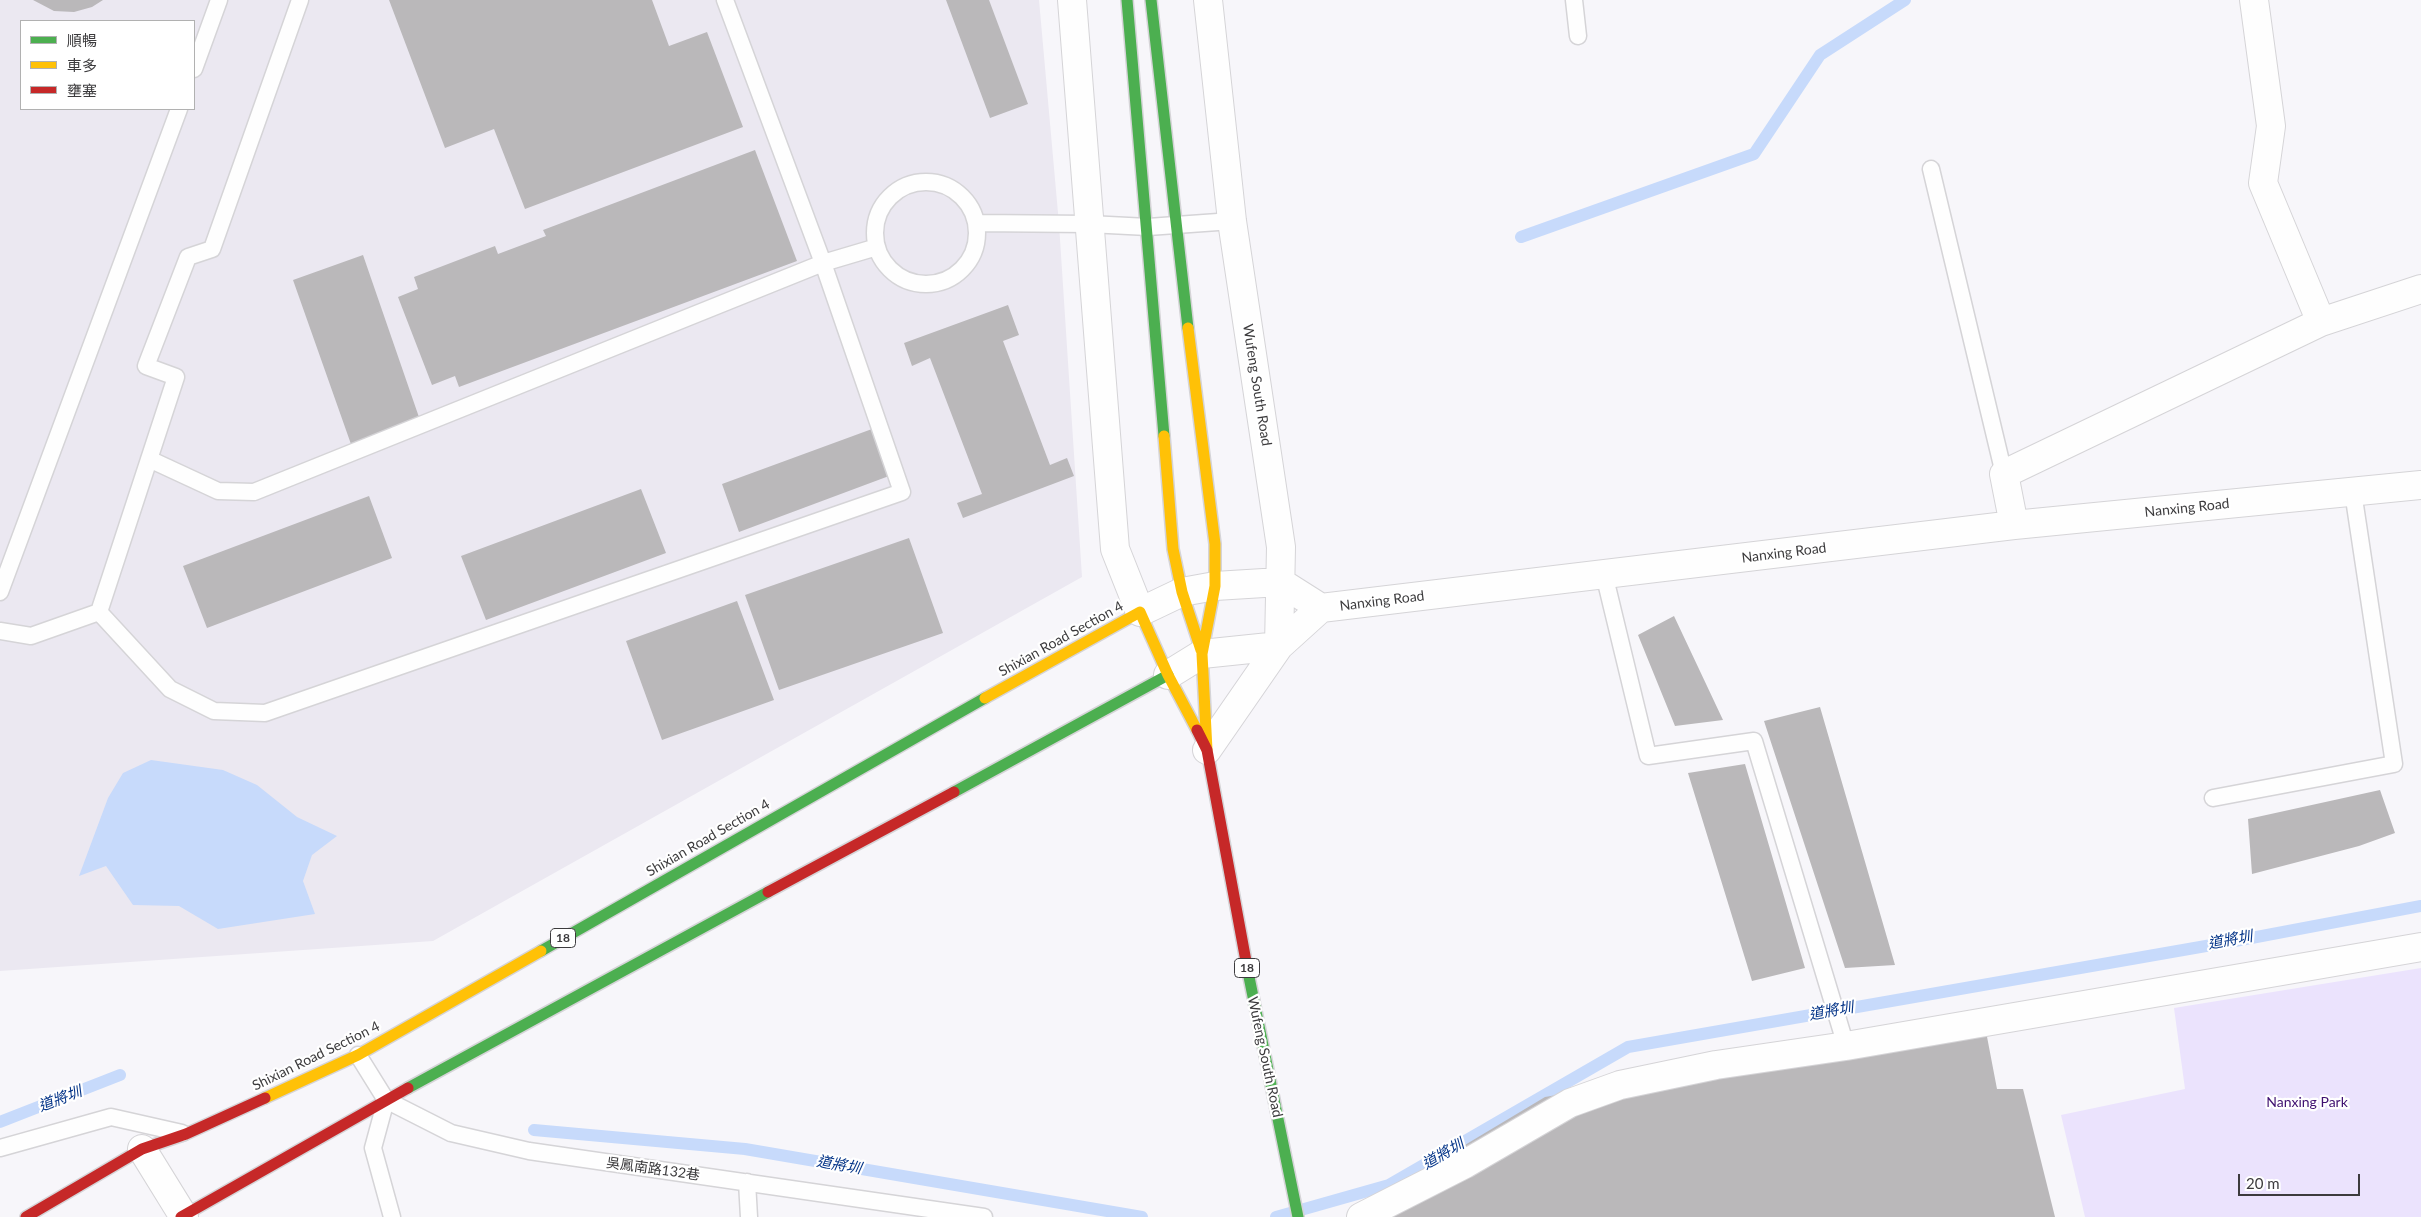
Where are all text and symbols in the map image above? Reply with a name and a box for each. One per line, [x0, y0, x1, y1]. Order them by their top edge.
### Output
legend [20, 20, 195, 110]
text: 順暢 [67, 31, 97, 49]
text: 車多 [67, 56, 97, 74]
text: 壅塞 [67, 81, 97, 99]
street label: Wufeng South Road [1239, 323, 1275, 447]
street label: Nanxing Road [2144, 495, 2230, 521]
street label: Nanxing Road [1741, 539, 1827, 567]
street label: Nanxing Road [1339, 587, 1425, 615]
street label: Shixian Road Section 4 [996, 598, 1126, 680]
street label: Shixian Road Section 4 [643, 796, 773, 880]
water label: 道將圳 [2206, 927, 2254, 953]
road number: 18 [550, 928, 576, 948]
road number: 18 [1234, 958, 1260, 978]
street label: Wufeng South Road [1244, 995, 1286, 1119]
water label: 道將圳 [1807, 998, 1855, 1024]
street label: Shixian Road Section 4 [250, 1018, 382, 1094]
water label: 道將圳 [36, 1083, 84, 1115]
park label: Nanxing Park [2266, 1094, 2348, 1110]
water label: 道將圳 [1419, 1135, 1467, 1173]
water label: 道將圳 [815, 1152, 863, 1178]
street label: 吳鳳南路132巷 [605, 1154, 701, 1184]
scale bar [2241, 1164, 2364, 1196]
text: 20 m [2246, 1174, 2280, 1192]

